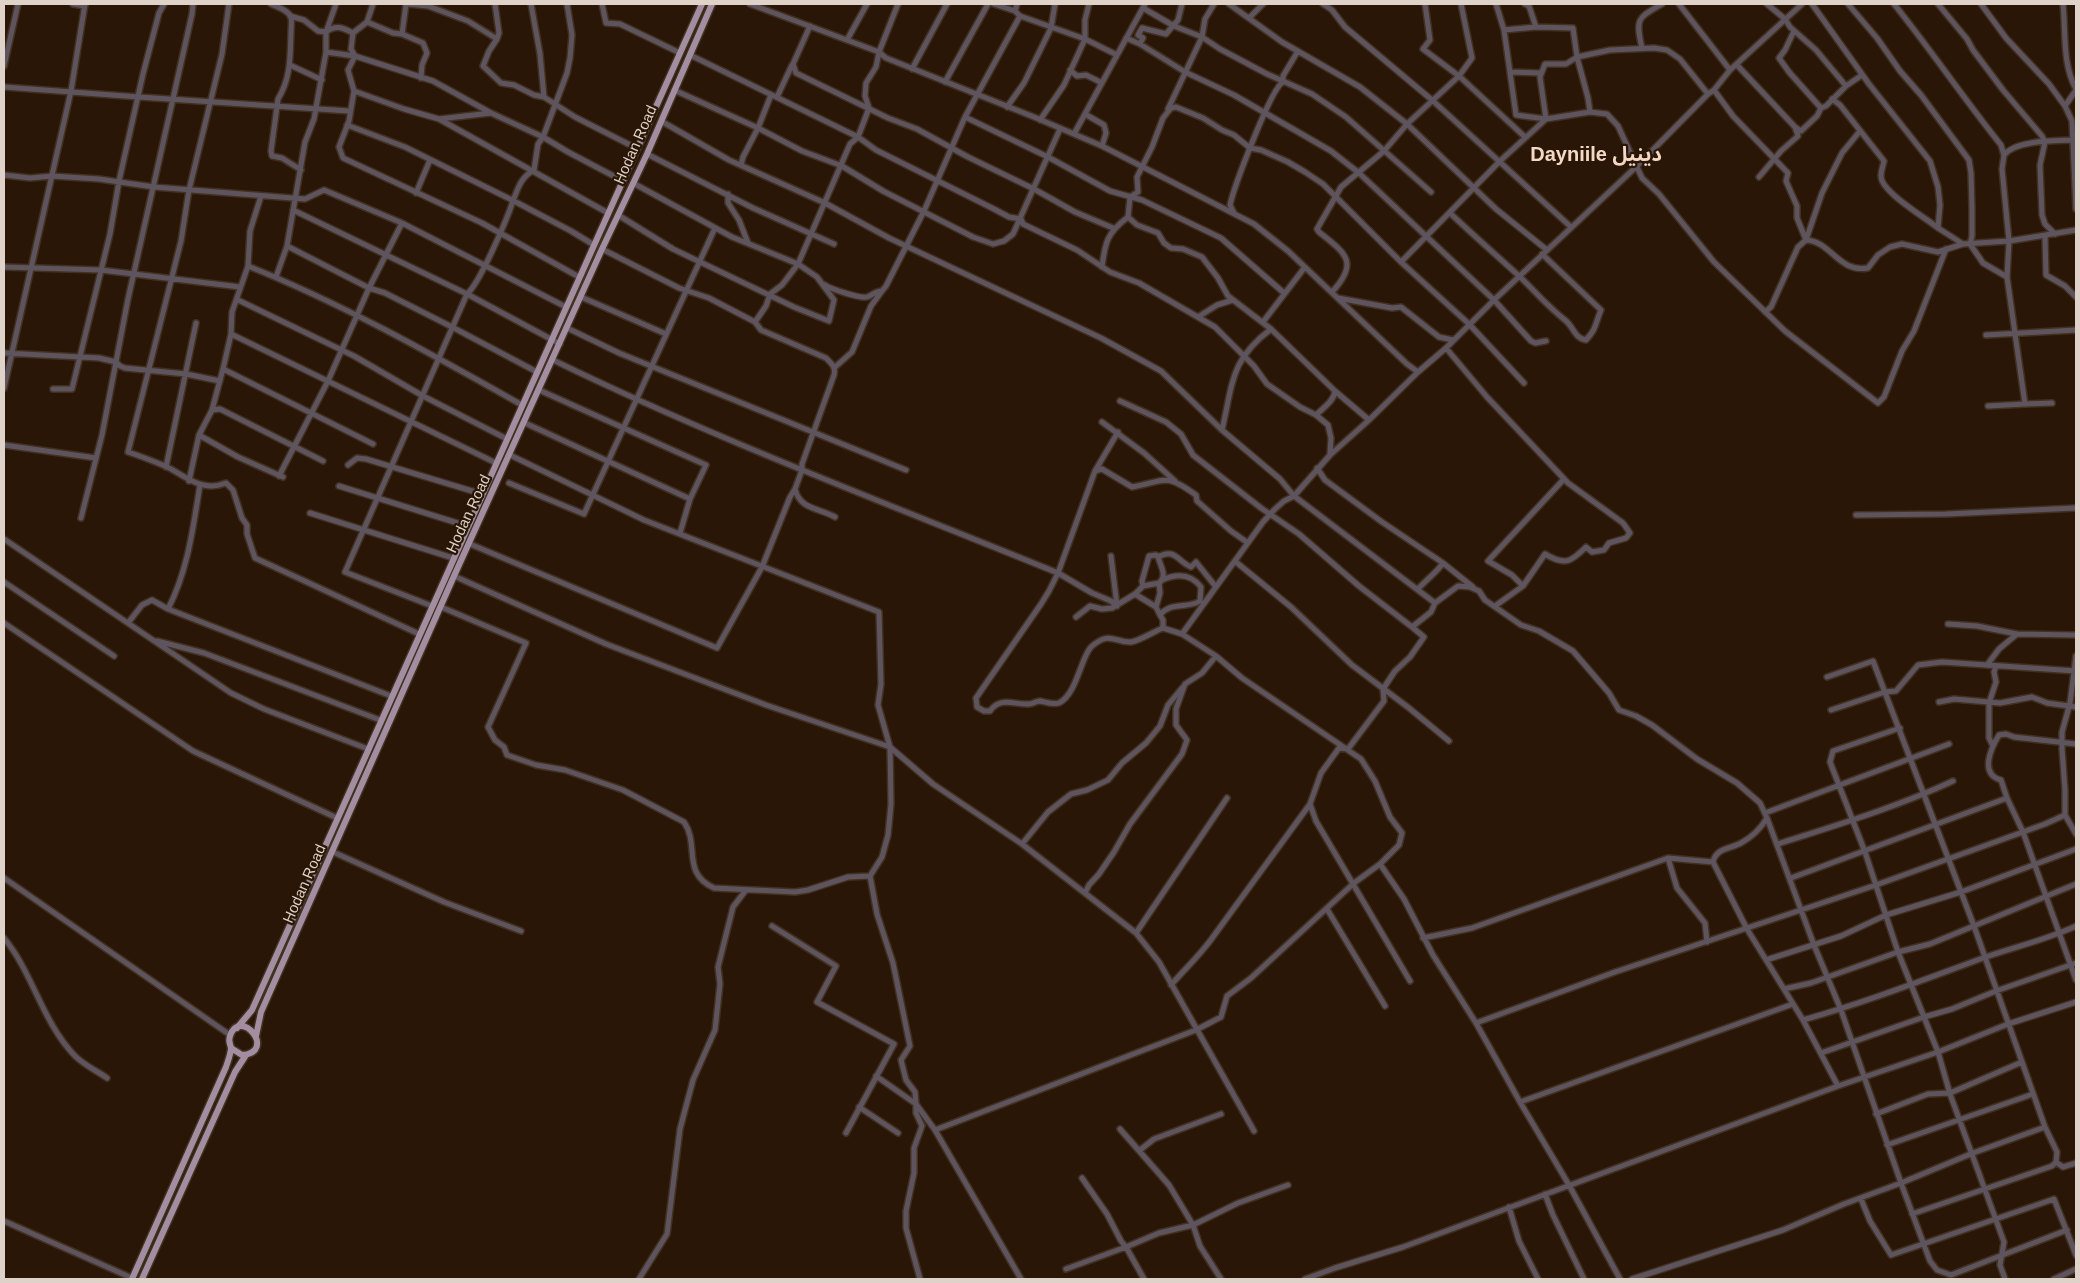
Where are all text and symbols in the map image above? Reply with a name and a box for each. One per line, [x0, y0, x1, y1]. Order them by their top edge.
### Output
street label: Hodan Road [611, 103, 661, 187]
district label: Dayniile دينيل [1530, 143, 1662, 167]
street label: Hodan Road [443, 472, 495, 556]
street label: Hodan Road [280, 842, 330, 926]

